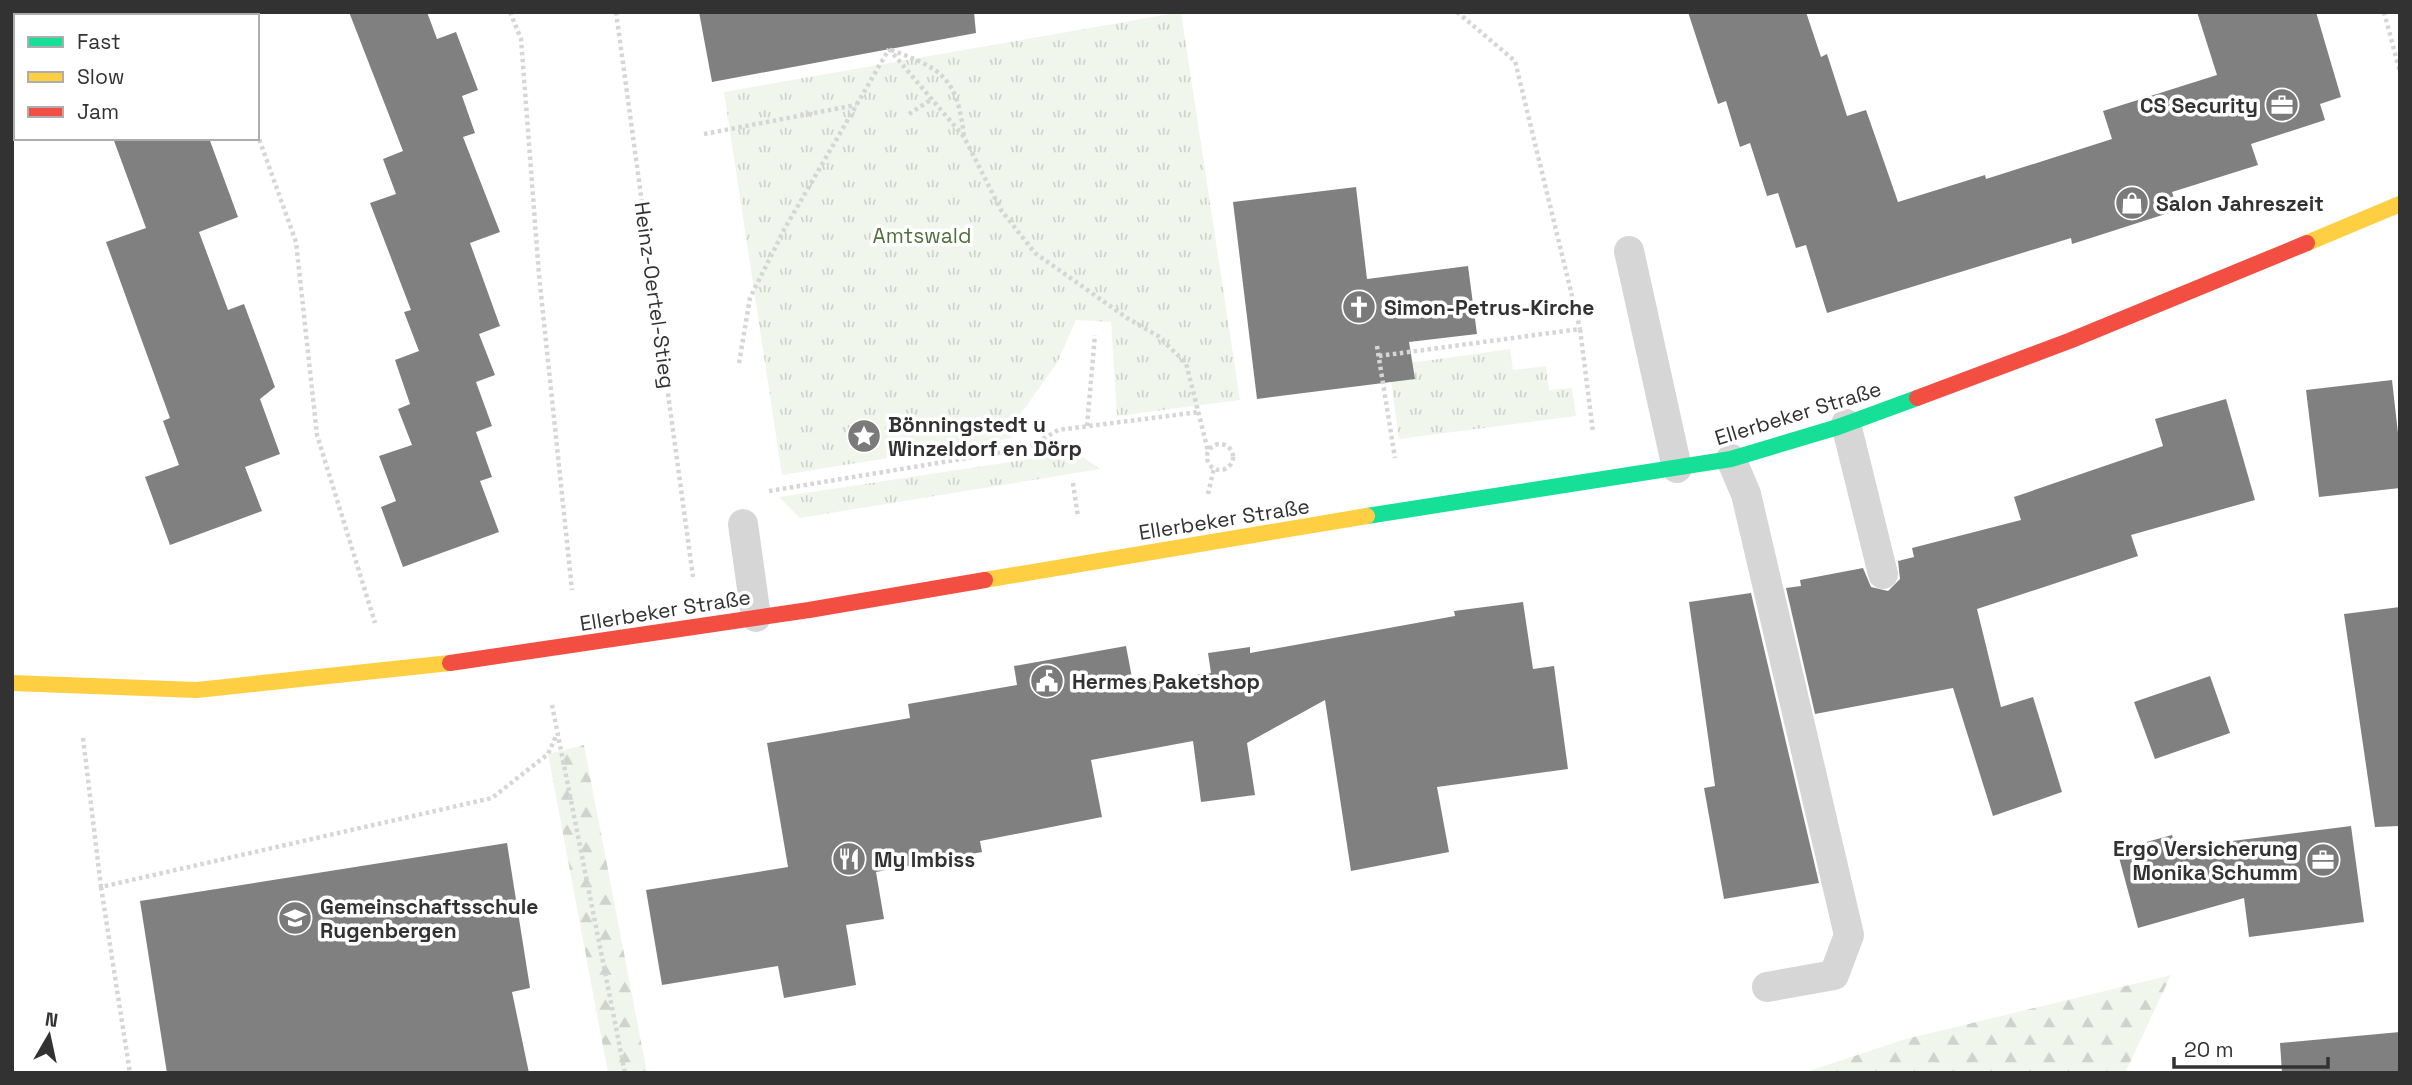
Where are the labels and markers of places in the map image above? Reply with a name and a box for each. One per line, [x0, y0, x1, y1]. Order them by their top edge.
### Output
office icon: CS Security [2263, 86, 2301, 124]
place label: CS Security [2140, 92, 2258, 119]
shop icon: Salon Jahreszeit [2113, 184, 2151, 222]
place label: Salon Jahreszeit [2156, 190, 2324, 217]
church icon: Simon-Petrus-Kirche [1340, 288, 1378, 326]
place label: Simon-Petrus-Kirche [1384, 294, 1594, 321]
place label: Bönningstedt u Winzeldorf en Dörp [888, 411, 1082, 462]
place icon: Bönningstedt u Winzeldorf en Dörp [845, 417, 883, 455]
public building icon: Hermes Paketshop [1028, 662, 1066, 700]
place label: Hermes Paketshop [1072, 668, 1260, 695]
place label: Ergo Versicherung Monika Schumm [2113, 835, 2298, 886]
restaurant icon: My Imbiss [830, 840, 868, 878]
office icon: Ergo Versicherung Monika Schumm [2304, 841, 2342, 879]
place label: My Imbiss [874, 846, 975, 873]
place label: Gemeinschaftsschule Rugenbergen [320, 893, 538, 944]
school or university icon: Gemeinschaftsschule Rugenbergen [276, 899, 314, 937]

